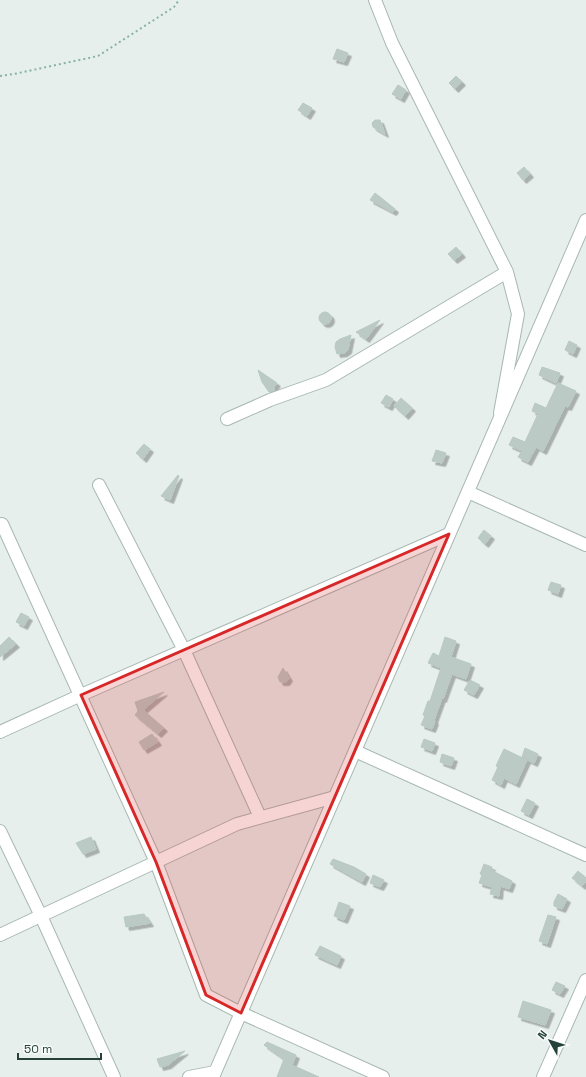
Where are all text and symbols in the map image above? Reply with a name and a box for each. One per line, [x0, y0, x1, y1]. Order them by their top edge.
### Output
north arrow [530, 1021, 570, 1061]
text: N [534, 1027, 550, 1042]
scale bar [18, 1035, 101, 1061]
text: 50 m [24, 1041, 52, 1057]

